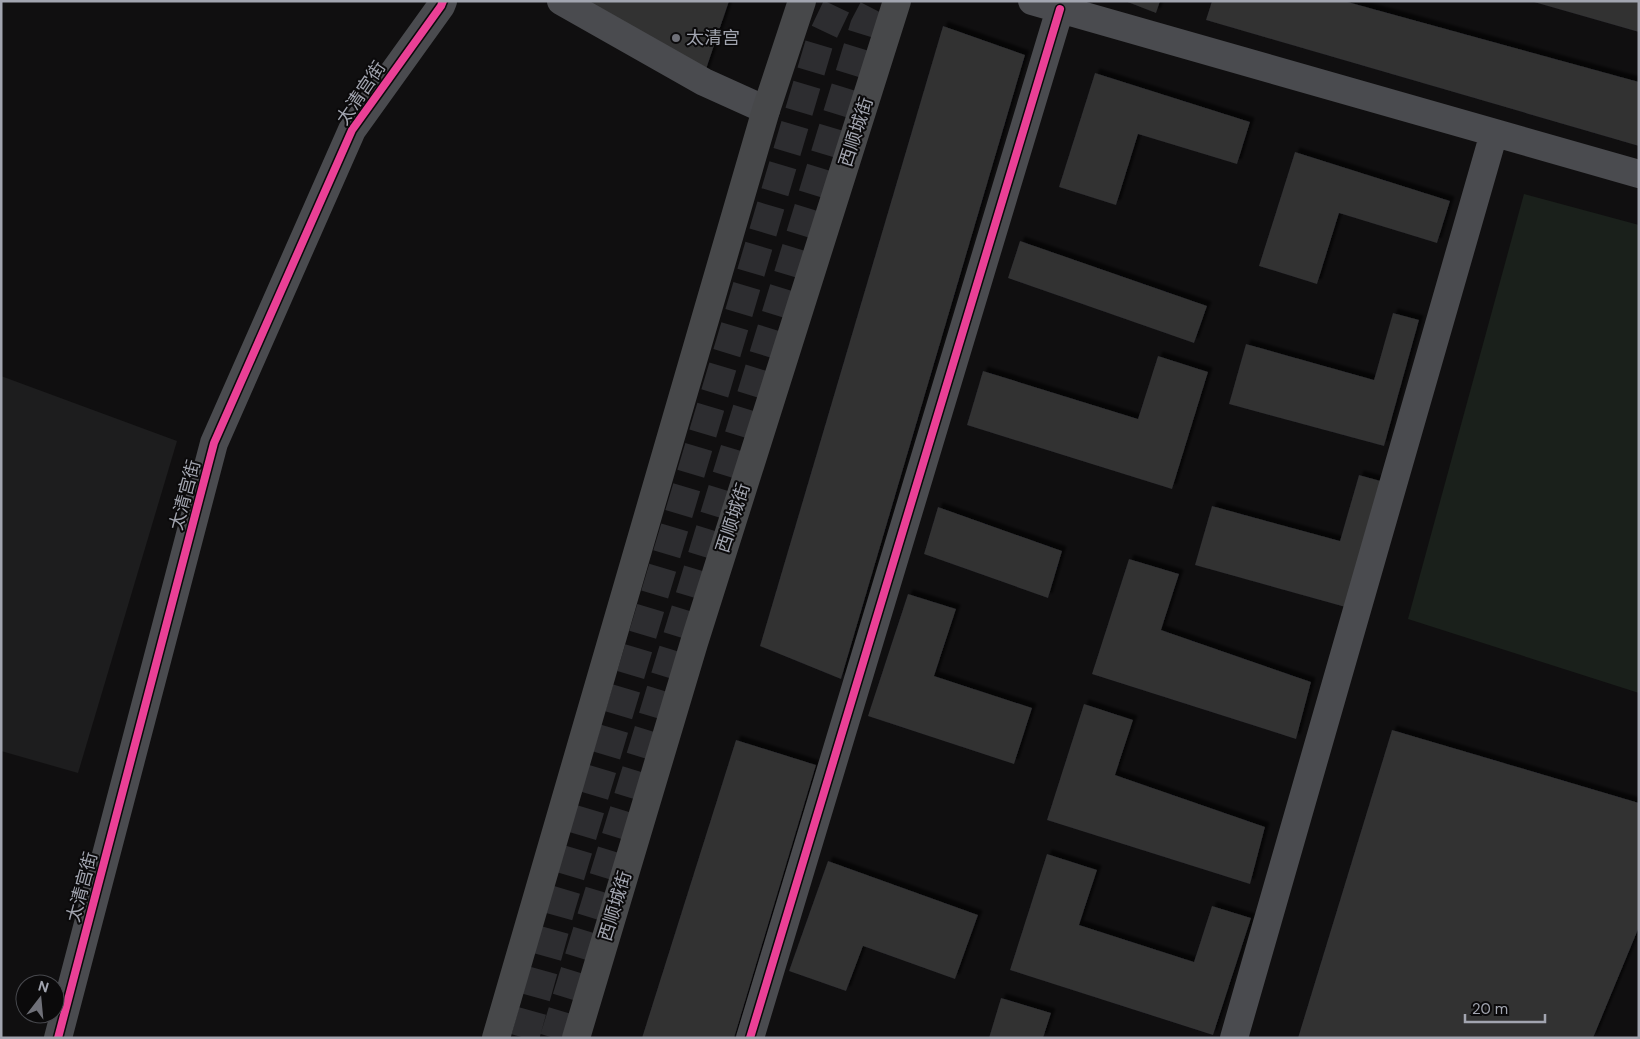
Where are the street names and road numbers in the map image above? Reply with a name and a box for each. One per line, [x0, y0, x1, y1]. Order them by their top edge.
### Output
street label: 太清宫街 [331, 56, 391, 130]
street label: 西顺城街 [833, 94, 879, 170]
street label: 太清宫街 [164, 457, 206, 533]
street label: 西顺城街 [710, 480, 756, 556]
street label: 太清宫街 [61, 849, 103, 925]
street label: 西顺城街 [593, 868, 637, 944]

